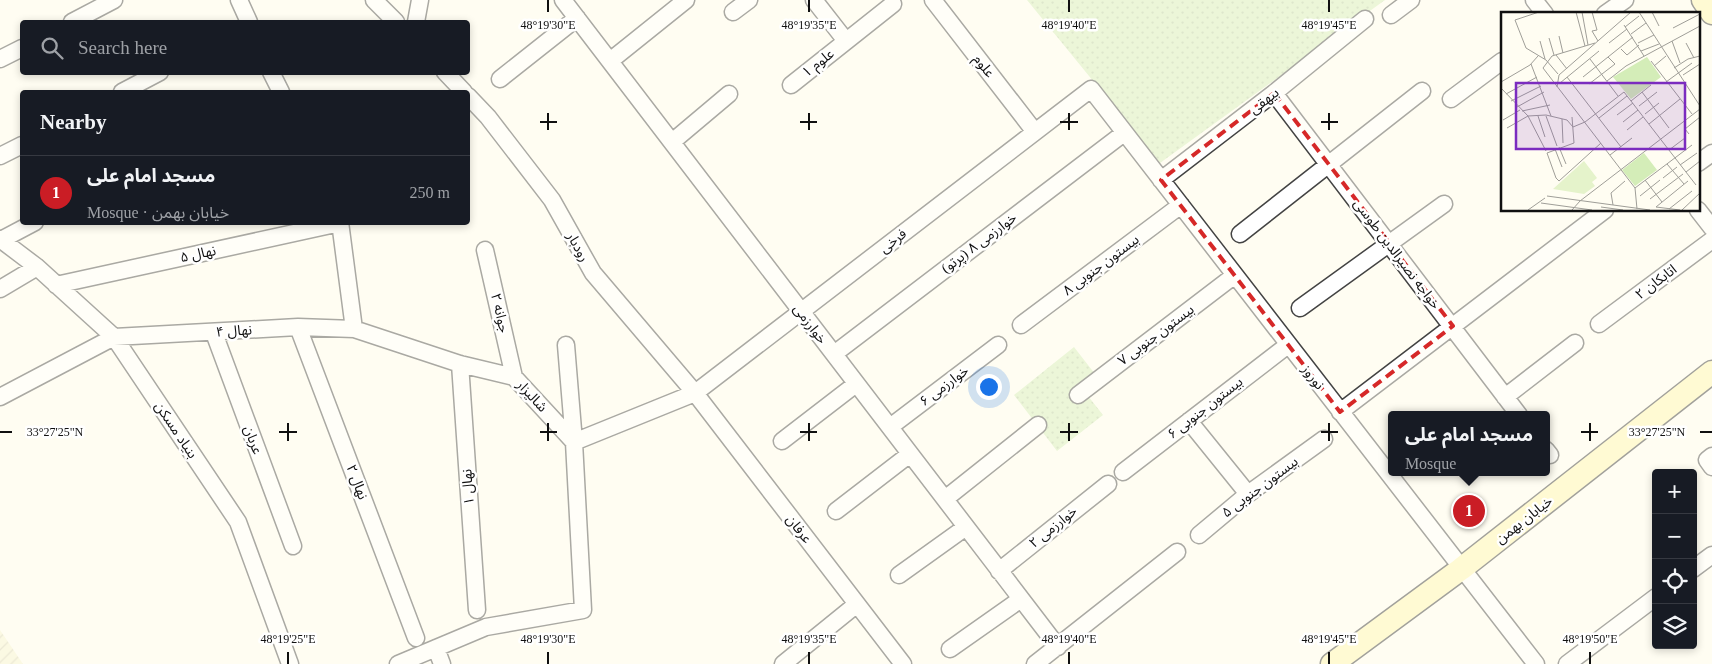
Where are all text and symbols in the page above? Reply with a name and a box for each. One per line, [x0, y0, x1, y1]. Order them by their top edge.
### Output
inset map [1501, 12, 1700, 211]
text: 48°19'30"E [520, 18, 576, 32]
text: 48°19'35"E [781, 18, 837, 32]
text: 48°19'40"E [1041, 18, 1097, 32]
text: 48°19'45"E [1301, 18, 1357, 32]
search box [20, 20, 470, 75]
icon: search [38, 34, 66, 62]
text: Search here [78, 37, 167, 58]
street label: علوم ۱ [799, 46, 839, 82]
street label: علوم [968, 52, 997, 82]
street label: بیهقی [1246, 85, 1283, 118]
text: Nearby [40, 110, 107, 134]
text: مسجد امام علی [87, 165, 215, 186]
text: 1 [52, 184, 60, 201]
text: 250 m [410, 184, 450, 201]
street label: خواجه نصیرالدین طوسی [1350, 196, 1443, 313]
text: Mosque · خیابان بهمن [87, 204, 229, 221]
street label: خوارزمی ۸ (پرتو) [939, 210, 1021, 278]
street label: فرخی [877, 226, 910, 257]
street label: رودبار [563, 229, 592, 265]
street label: بیستون جنوبی ۸ [1060, 231, 1143, 299]
street label: نهال ۵ [179, 243, 218, 266]
street label: اتابکان ۲ [1632, 262, 1680, 303]
street label: جوانه ۲ [487, 292, 512, 335]
street label: خوارزمی [790, 301, 830, 347]
street label: بیستون جنوبی ۷ [1115, 301, 1198, 369]
street label: نهال ۴ [215, 322, 253, 341]
street label: نوروز [1297, 361, 1327, 393]
street label: خوارزمی ۶ [917, 363, 972, 410]
your location [976, 374, 1002, 400]
street label: بیستون جنوبی ۶ [1165, 374, 1246, 443]
street label: شالیزار [512, 376, 550, 416]
street label: بنیاد مسکن [151, 399, 200, 462]
popup [1388, 411, 1550, 476]
street label: عربان [240, 424, 265, 457]
text: مسجد امام علی [1405, 424, 1533, 445]
text: 33°27'25"N [27, 425, 84, 439]
text: 33°27'25"N [1629, 425, 1686, 439]
street label: بیستون جنوبی ۵ [1219, 453, 1302, 521]
text: Mosque [1405, 455, 1456, 472]
street label: نهال ۲ [343, 462, 371, 502]
street label: نهال ۱ [459, 468, 478, 506]
map controls [1652, 469, 1697, 649]
button: + [1652, 469, 1697, 514]
pin: 1 [1453, 492, 1485, 530]
street label: خیابان بهمن [1493, 493, 1556, 548]
street label: خوارزمی ۲ [1026, 503, 1081, 552]
street label: عرفان [782, 512, 815, 547]
button: − [1652, 514, 1697, 559]
button: locate [1652, 559, 1697, 604]
button: layers [1652, 604, 1697, 649]
text: 48°19'25"E [260, 632, 316, 646]
text: 48°19'30"E [520, 632, 576, 646]
text: 48°19'35"E [781, 632, 837, 646]
text: 48°19'40"E [1041, 632, 1097, 646]
text: 48°19'45"E [1301, 632, 1357, 646]
text: 48°19'50"E [1562, 632, 1618, 646]

